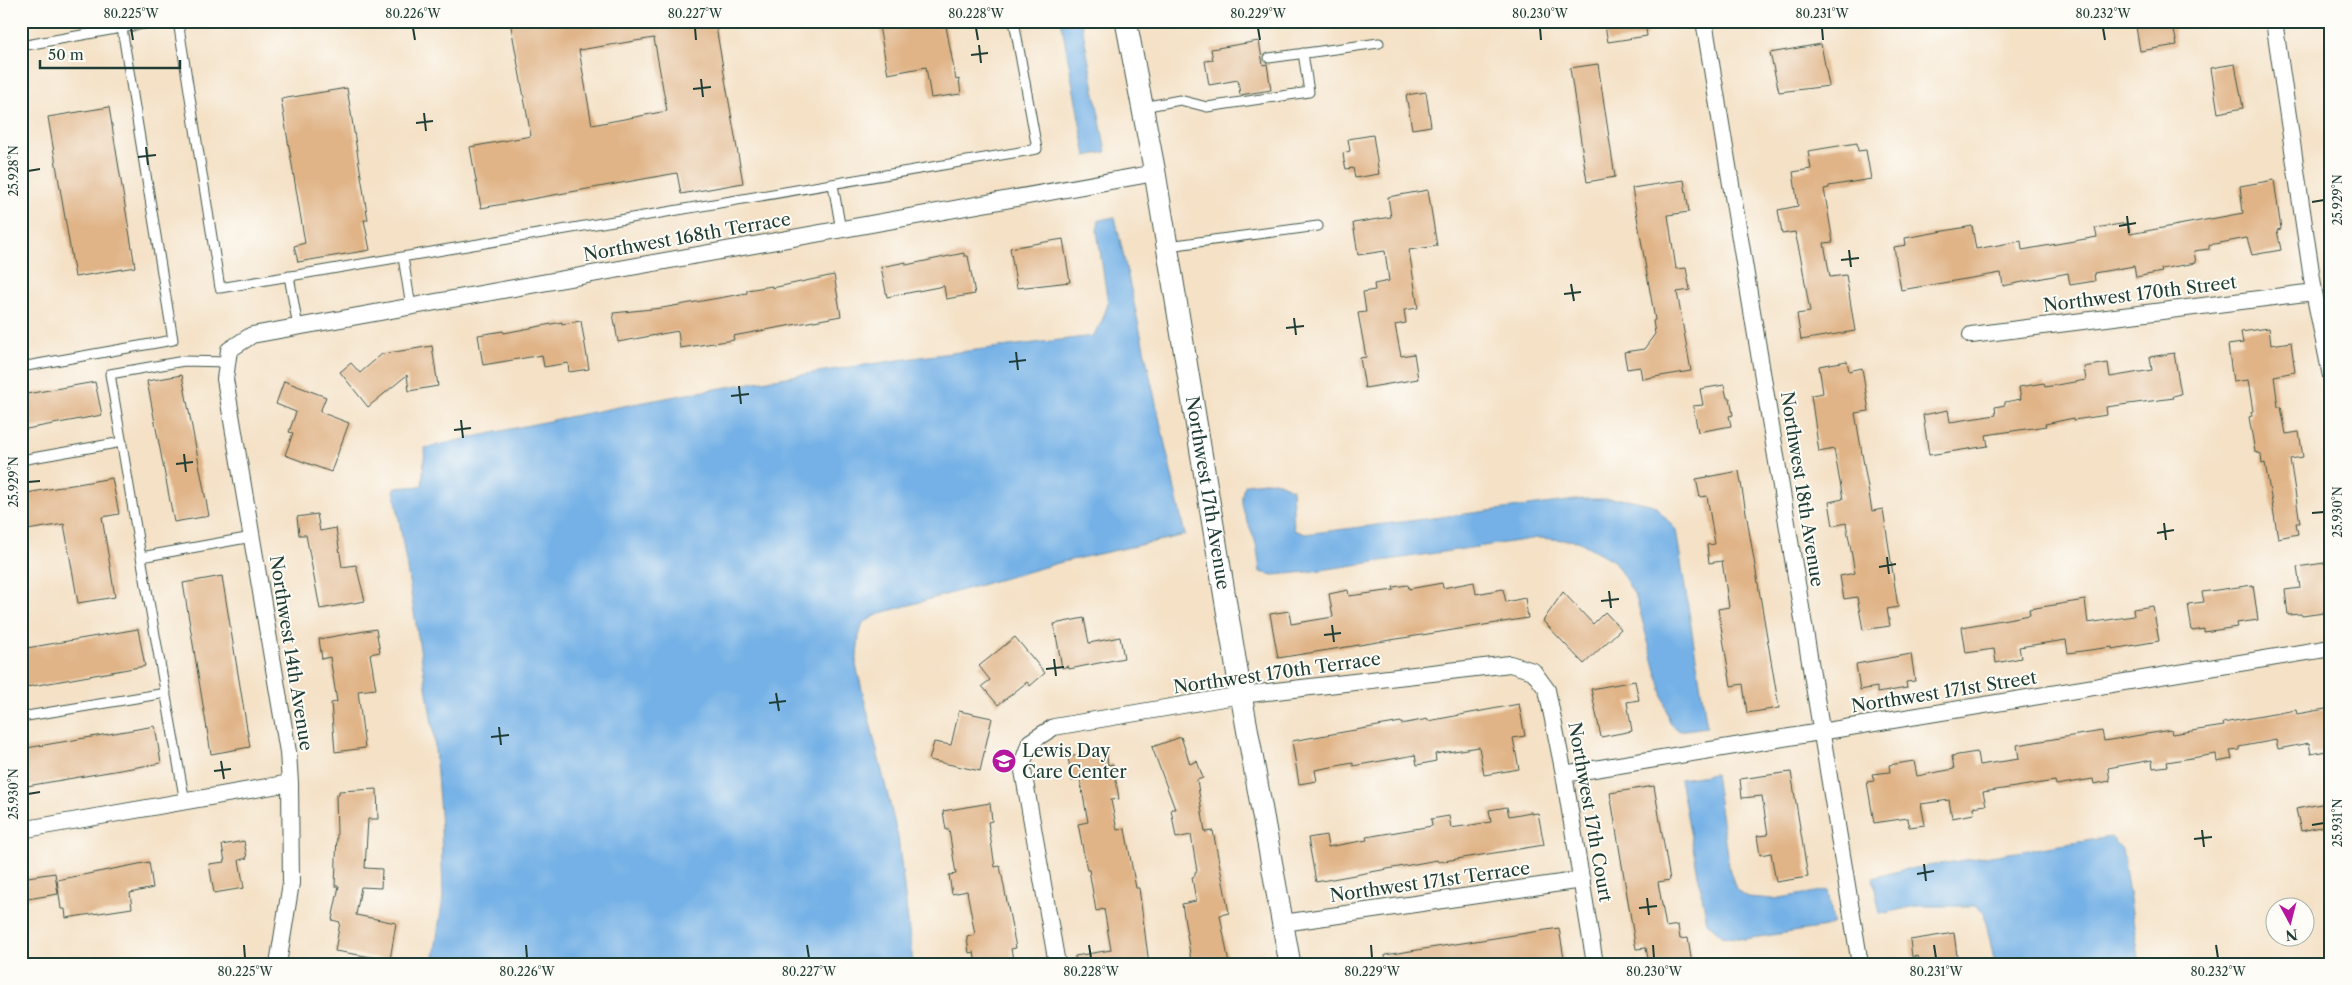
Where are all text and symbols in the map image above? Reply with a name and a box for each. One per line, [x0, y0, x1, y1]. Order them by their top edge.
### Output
text: 80.225°W [103, 6, 159, 21]
text: 80.226°W [385, 6, 442, 21]
text: 80.227°W [668, 6, 723, 21]
text: 80.228°W [948, 6, 1005, 21]
text: 80.229°W [1230, 6, 1287, 21]
text: 80.230°W [1512, 6, 1569, 21]
text: 80.231°W [1795, 6, 1849, 21]
text: 80.232°W [2075, 6, 2131, 21]
scale bar [40, 38, 180, 70]
text: 50 m [48, 45, 84, 64]
text: 25.928°N [6, 145, 21, 197]
text: 25.929°N [2330, 174, 2345, 226]
street label: Northwest 168th Terrace [582, 208, 792, 266]
street label: Northwest 170th Street [2042, 271, 2239, 317]
street label: Northwest 18th Avenue [1776, 390, 1828, 588]
street label: Northwest 17th Avenue [1181, 395, 1234, 591]
text: 25.929°N [6, 456, 21, 508]
text: 25.930°N [2330, 486, 2345, 538]
street label: Northwest 14th Avenue [265, 554, 317, 752]
street label: Northwest 170th Terrace [1172, 648, 1382, 698]
street label: Northwest 171st Street [1850, 666, 2039, 718]
street label: Northwest 17th Court [1563, 720, 1617, 904]
place label: Lewis Day Care Center [1022, 740, 1127, 783]
school or university icon: Lewis Day Care Center [991, 748, 1017, 774]
text: 25.930°N [6, 768, 21, 820]
text: 25.931°N [2330, 799, 2345, 847]
street label: Northwest 171st Terrace [1328, 857, 1532, 907]
north arrow [2264, 898, 2314, 948]
text: N [2284, 925, 2299, 945]
text: 80.225°W [217, 964, 273, 979]
text: 80.226°W [499, 964, 556, 979]
text: 80.227°W [782, 964, 837, 979]
text: 80.228°W [1063, 964, 1120, 979]
text: 80.229°W [1344, 964, 1401, 979]
text: 80.230°W [1626, 964, 1683, 979]
text: 80.231°W [1909, 964, 1963, 979]
text: 80.232°W [2190, 964, 2246, 979]

